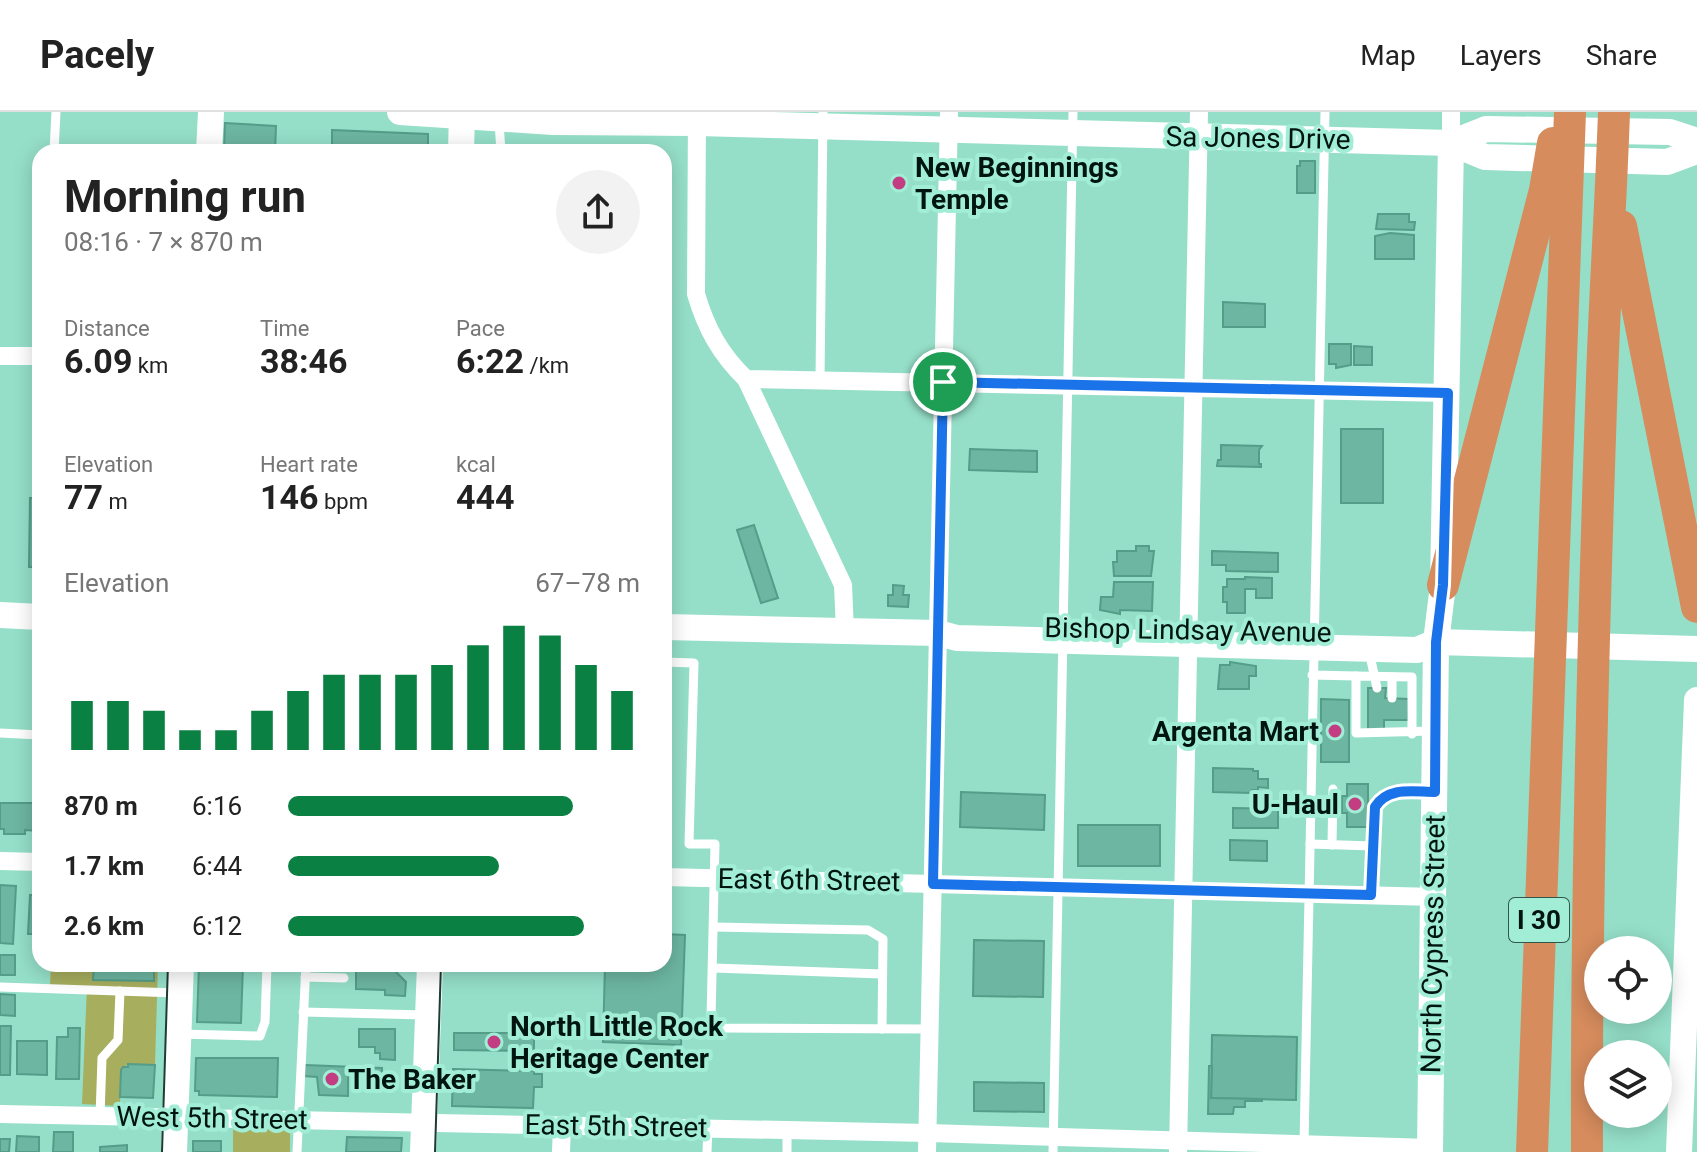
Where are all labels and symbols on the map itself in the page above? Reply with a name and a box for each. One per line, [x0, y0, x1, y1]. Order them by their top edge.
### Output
street label: Sa Jones Drive [1165, 120, 1351, 156]
place label: New Beginnings Temple [915, 151, 1119, 216]
marker: New Beginnings Temple [890, 174, 908, 192]
pin [909, 348, 977, 416]
street label: Bishop Lindsay Avenue [1044, 611, 1332, 649]
place label: Argenta Mart [1152, 715, 1319, 748]
marker: Argenta Mart [1326, 722, 1344, 740]
place label: U-Haul [1252, 788, 1339, 821]
marker: U-Haul [1346, 795, 1364, 813]
street label: North Cypress Street [1414, 814, 1452, 1074]
street label: East 6th Street [717, 862, 901, 898]
road number: I 30 [1509, 898, 1569, 942]
place label: North Little Rock Heritage Center [510, 1010, 724, 1075]
marker: North Little Rock Heritage Center [485, 1033, 503, 1051]
place label: The Baker [348, 1063, 476, 1096]
marker: The Baker [323, 1070, 341, 1088]
street label: West 5th Street [116, 1100, 308, 1136]
street label: East 5th Street [524, 1108, 708, 1144]

